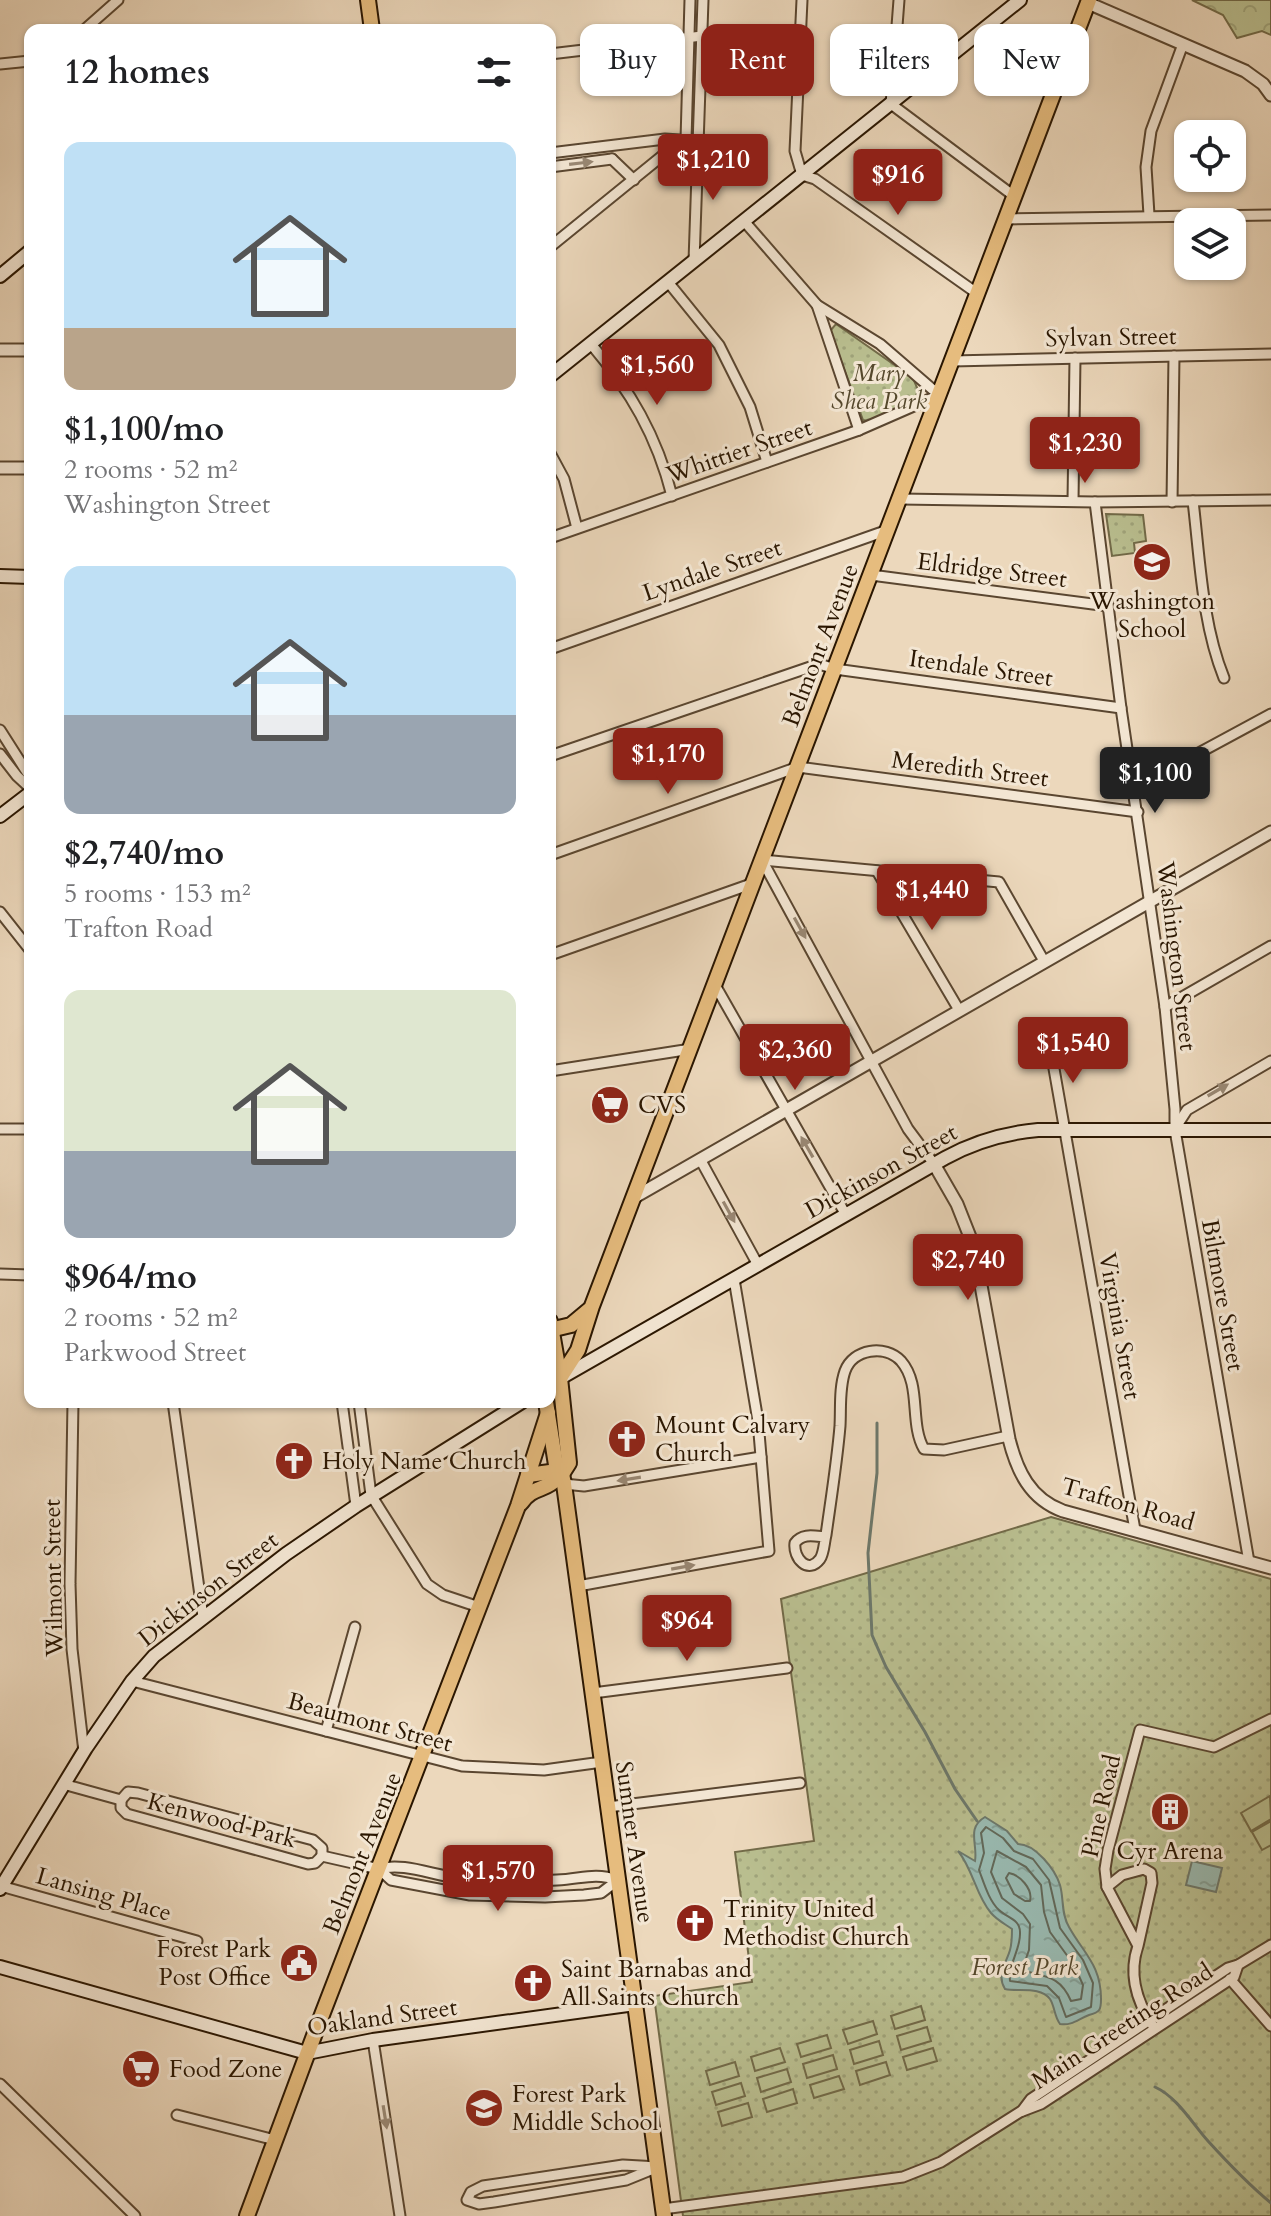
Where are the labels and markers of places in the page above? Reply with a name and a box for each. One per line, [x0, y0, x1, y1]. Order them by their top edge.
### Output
pin: $1,210 [648, 134, 778, 202]
pin: $916 [851, 149, 945, 217]
pin: $1,560 [592, 339, 722, 407]
pin: $1,230 [1020, 417, 1150, 485]
school or university icon: Washington School [1131, 541, 1173, 583]
place label: Washington School [1088, 585, 1215, 646]
pin: $1,170 [603, 728, 733, 796]
pin: $1,100 [1090, 747, 1220, 815]
pin: $1,440 [867, 864, 997, 932]
pin: $1,540 [1008, 1017, 1138, 1085]
pin: $2,360 [730, 1024, 860, 1092]
supermarket icon: CVS [589, 1084, 631, 1126]
place label: CVS [638, 1089, 686, 1122]
pin: $2,740 [903, 1234, 1033, 1302]
place label: Mount Calvary Church [655, 1409, 811, 1470]
church icon: Mount Calvary Church [606, 1418, 648, 1460]
church icon: Holy Name Church [273, 1440, 315, 1482]
place label: Holy Name Church [322, 1445, 526, 1478]
pin: $964 [640, 1595, 734, 1663]
building icon: Cyr Arena [1149, 1791, 1191, 1833]
place label: Cyr Arena [1117, 1835, 1224, 1868]
pin: $1,570 [433, 1845, 563, 1913]
place label: Trinity United Methodist Church [723, 1893, 909, 1954]
church icon: Trinity United Methodist Church [674, 1902, 716, 1944]
place label: Forest Park Post Office [156, 1933, 271, 1994]
public building icon: Forest Park Post Office [278, 1942, 320, 1984]
place label: Saint Barnabas and All Saints Church [561, 1953, 752, 2014]
church icon: Saint Barnabas and All Saints Church [512, 1962, 554, 2004]
supermarket icon: Food Zone [120, 2048, 162, 2090]
place label: Food Zone [169, 2053, 282, 2086]
place label: Forest Park Middle School [512, 2078, 659, 2139]
school or university icon: Forest Park Middle School [463, 2087, 505, 2129]

